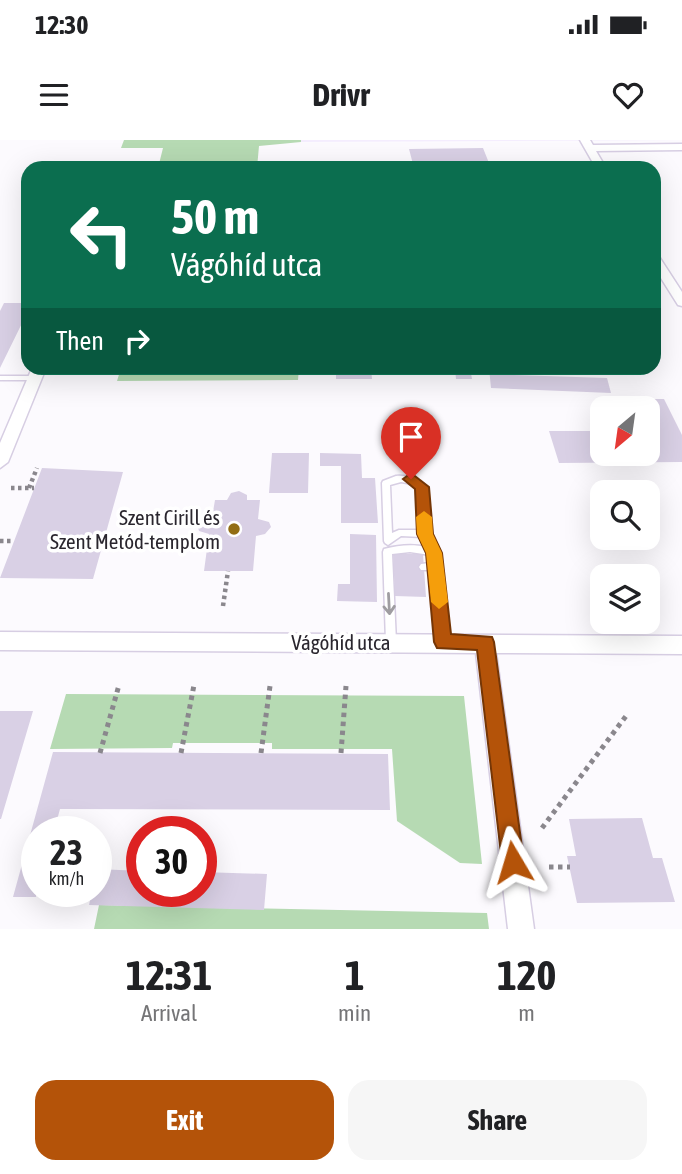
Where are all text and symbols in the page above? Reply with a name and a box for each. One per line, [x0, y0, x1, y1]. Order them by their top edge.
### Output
text: 12:30 [35, 10, 89, 40]
icon: menu [35, 76, 73, 114]
text: Drivr [312, 76, 370, 113]
icon: heart [609, 76, 647, 114]
text: 50 m [171, 188, 259, 244]
icon: left [56, 189, 147, 280]
text: Vágóhíd utca [171, 246, 322, 283]
icon: right [118, 322, 156, 360]
text: Then [56, 326, 104, 356]
north arrow [590, 396, 660, 466]
map controls [590, 396, 660, 634]
pin [381, 407, 441, 479]
icon: arrive [392, 418, 430, 456]
button: search [590, 480, 660, 550]
place label: Szent Cirill és Szent Metód-templom [50, 505, 220, 553]
marker: Szent Cirill és Szent Metód-templom [226, 521, 242, 537]
button: layers [590, 564, 660, 634]
one-way arrow [382, 593, 395, 616]
street label: Vágóhíd utca [291, 630, 391, 654]
speed limit sign: 30 [126, 816, 217, 907]
position arrow [476, 825, 550, 899]
text: 23 [50, 832, 83, 872]
text: km/h [49, 868, 84, 889]
text: 12:31 [126, 951, 212, 999]
text: 1 [345, 951, 364, 999]
text: 120 [497, 951, 556, 999]
text: Arrival [141, 1000, 197, 1026]
text: min [338, 1000, 371, 1026]
text: m [518, 1000, 535, 1026]
button: Exit [35, 1080, 334, 1160]
button: Share [348, 1080, 647, 1160]

